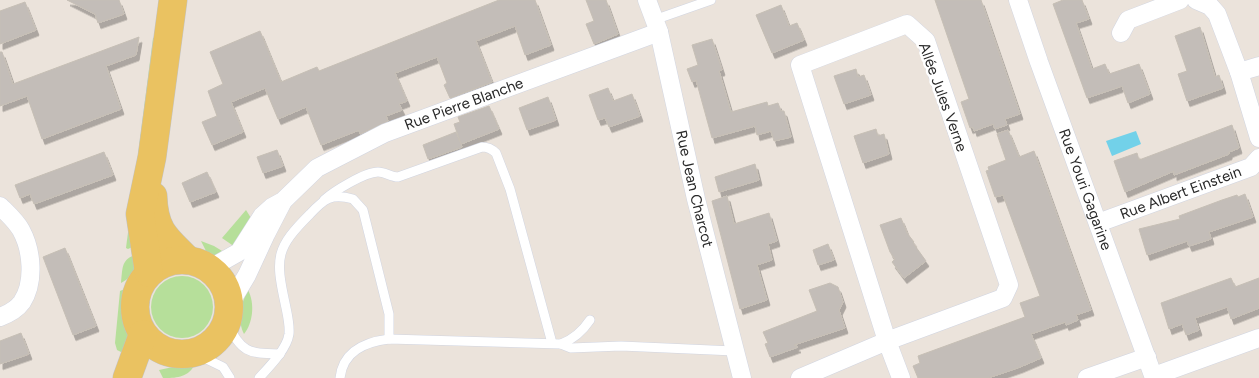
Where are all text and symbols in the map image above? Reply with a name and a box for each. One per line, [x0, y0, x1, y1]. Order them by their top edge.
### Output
street label: Allée Jules Verne [915, 40, 971, 154]
street label: Rue Pierre Blanche [402, 74, 526, 134]
street label: Rue Youri Gagarine [1055, 126, 1116, 253]
street label: Rue Jean Charcot [672, 129, 717, 250]
street label: Rue Albert Einstein [1117, 162, 1244, 223]

